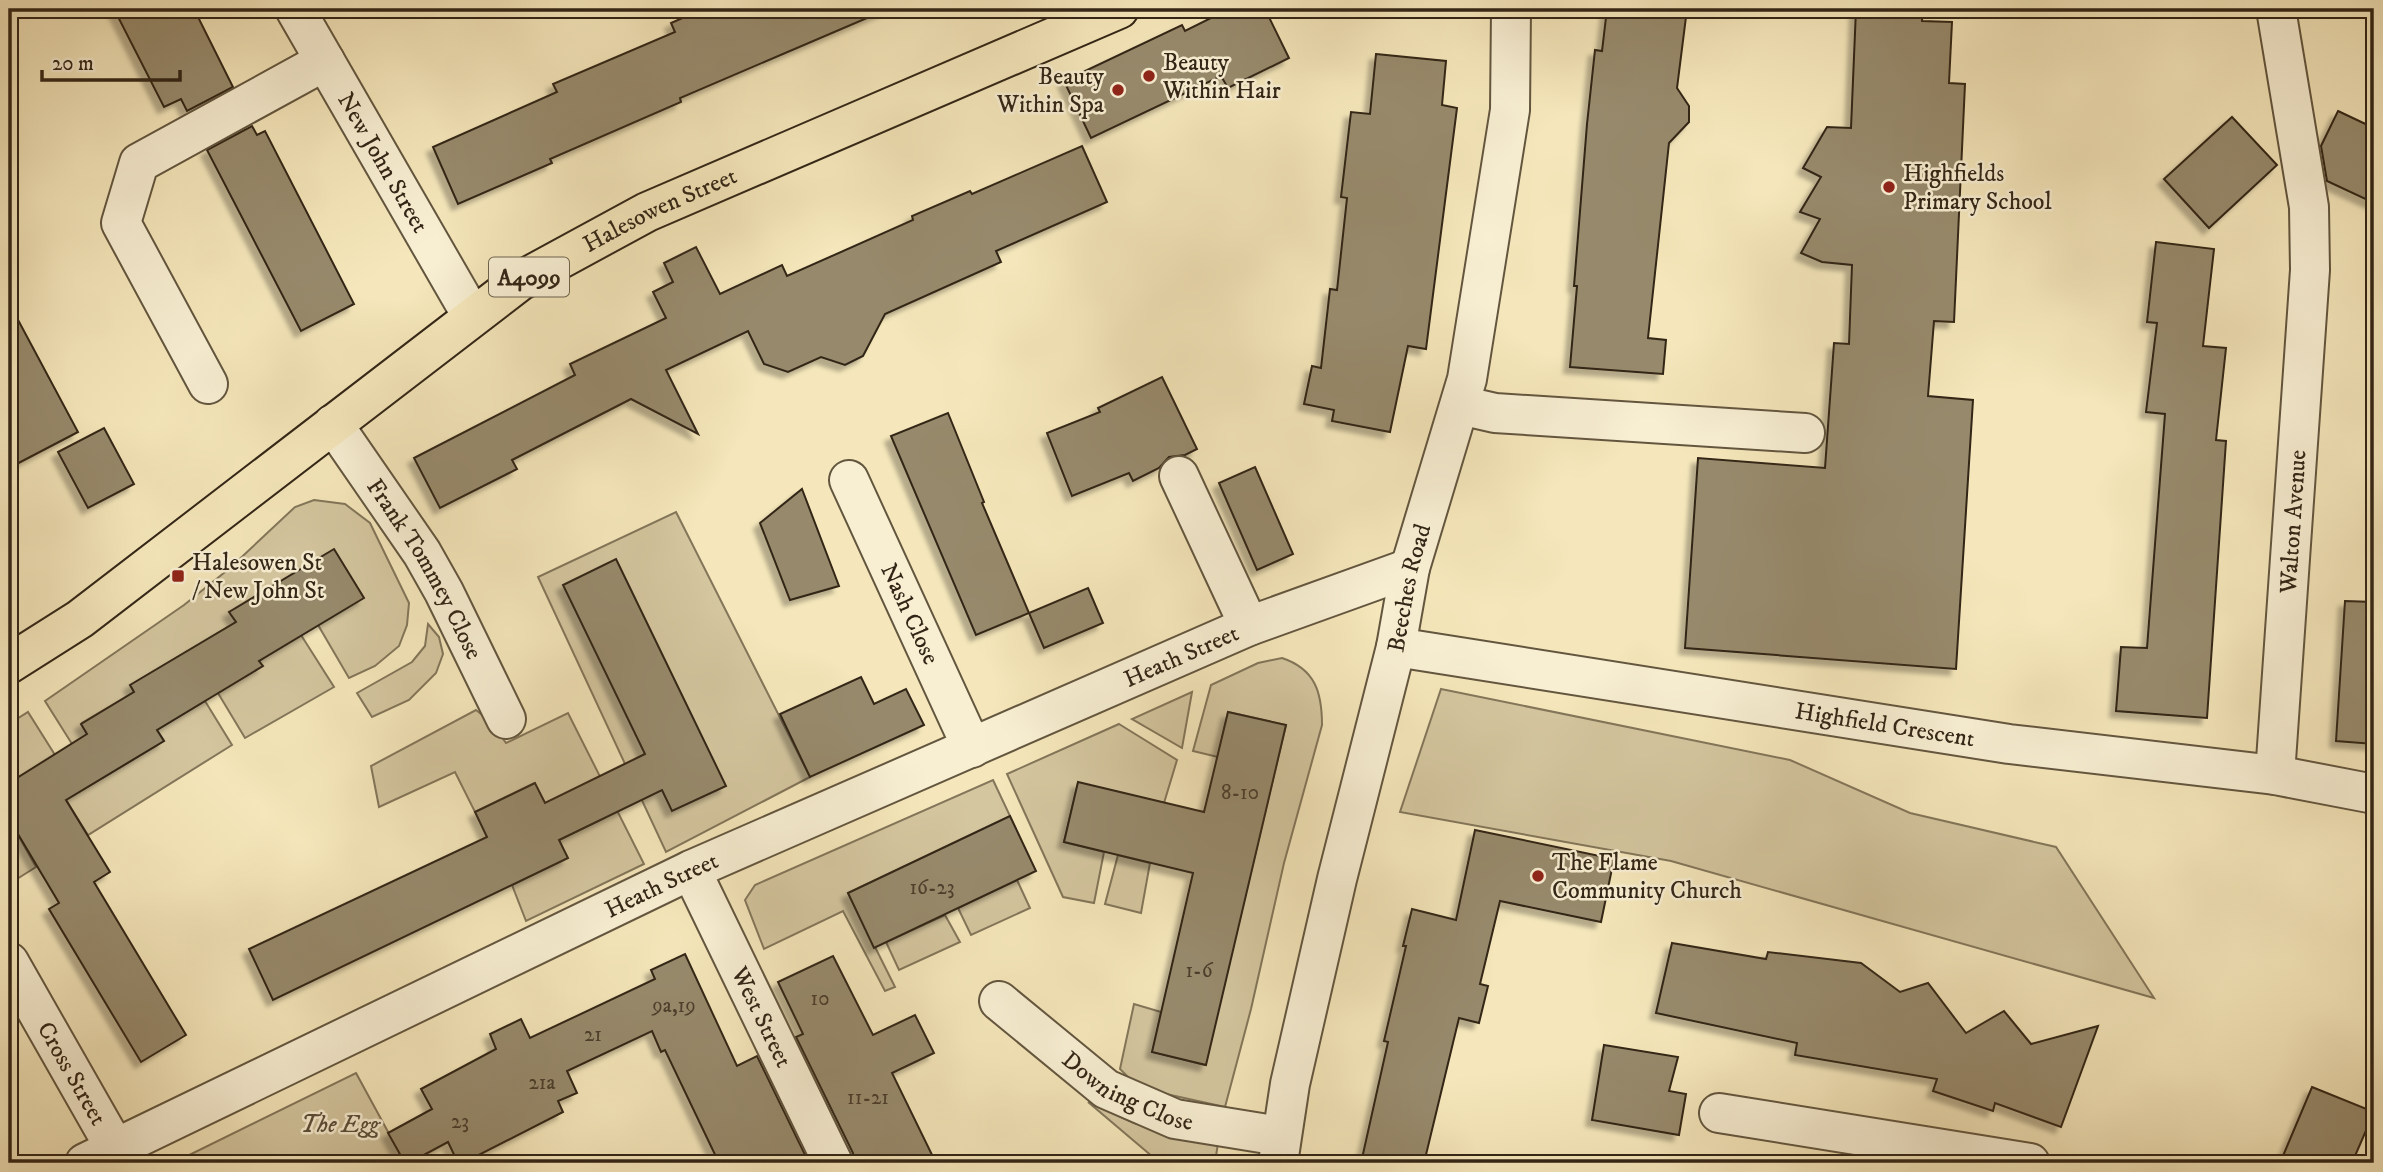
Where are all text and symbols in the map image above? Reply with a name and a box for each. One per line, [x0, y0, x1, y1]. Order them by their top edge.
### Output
scale bar [42, 38, 180, 82]
place label: Beauty Within Hair [1162, 48, 1281, 106]
text: 20 m [52, 51, 94, 77]
place label: Beauty Within Spa [996, 62, 1105, 120]
marker: Beauty Within Hair [1141, 68, 1157, 84]
marker: Beauty Within Spa [1110, 82, 1126, 98]
street label: New John Street [330, 87, 435, 239]
place label: Highfields Primary School [1903, 159, 2052, 217]
street label: Halesowen Street [578, 161, 742, 260]
marker: Highfields Primary School [1881, 179, 1897, 195]
road number: A4099 [489, 258, 569, 296]
street label: Walton Avenue [2274, 449, 2314, 596]
street label: Frank Tommey Close [359, 473, 489, 665]
street label: Beeches Road [1381, 520, 1438, 655]
place label: Halesowen St / New John St [192, 548, 325, 606]
street label: Nash Close [873, 559, 946, 669]
marker: Halesowen St / New John St [170, 568, 186, 584]
street label: Heath Street [1120, 618, 1244, 695]
street label: Highfield Crescent [1793, 696, 1977, 754]
house number: 8-10 [1221, 780, 1259, 806]
street label: Heath Street [600, 846, 723, 925]
place label: The Flame Community Church [1552, 848, 1742, 906]
marker: The Flame Community Church [1530, 868, 1546, 884]
house number: 16-23 [909, 875, 955, 901]
house number: 1-6 [1185, 958, 1214, 984]
street label: West Street [724, 961, 798, 1073]
house number: 10 [811, 986, 829, 1012]
house number: 9a,19 [651, 993, 696, 1019]
street label: Cross Street [30, 1017, 113, 1131]
house number: 21 [584, 1022, 602, 1048]
street label: Downing Close [1055, 1045, 1195, 1138]
house number: 21a [529, 1070, 556, 1096]
house number: 11-21 [847, 1085, 889, 1111]
house number: 23 [451, 1109, 469, 1135]
park label: The Egg [301, 1110, 382, 1140]

